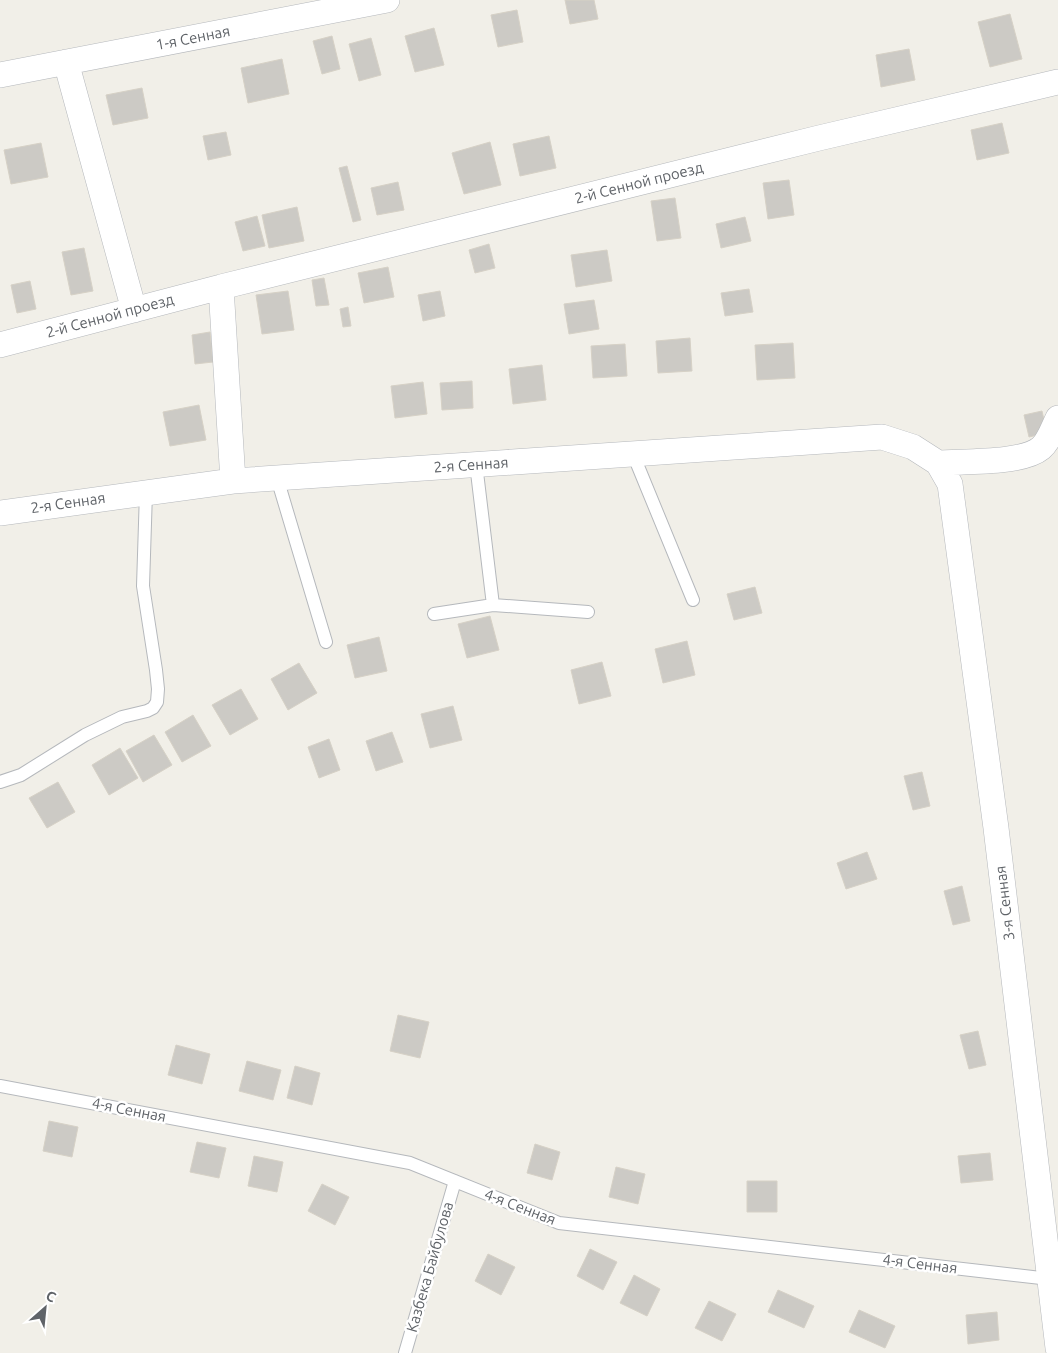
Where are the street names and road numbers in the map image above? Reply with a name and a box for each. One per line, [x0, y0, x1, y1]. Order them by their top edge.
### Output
street label: 1-я Сенная [154, 22, 231, 53]
street label: 2-й Сенной проезд [573, 158, 705, 207]
street label: 2-й Сенной проезд [44, 290, 176, 341]
street label: 2-я Сенная [433, 453, 509, 476]
street label: 2-я Сенная [30, 489, 106, 516]
street label: 3-я Сенная [991, 865, 1018, 941]
street label: 4-я Сенная [91, 1094, 168, 1125]
street label: 4-я Сенная [482, 1185, 558, 1228]
street label: Казбека Байбулова [403, 1200, 456, 1334]
street label: 4-я Сенная [882, 1250, 958, 1277]

